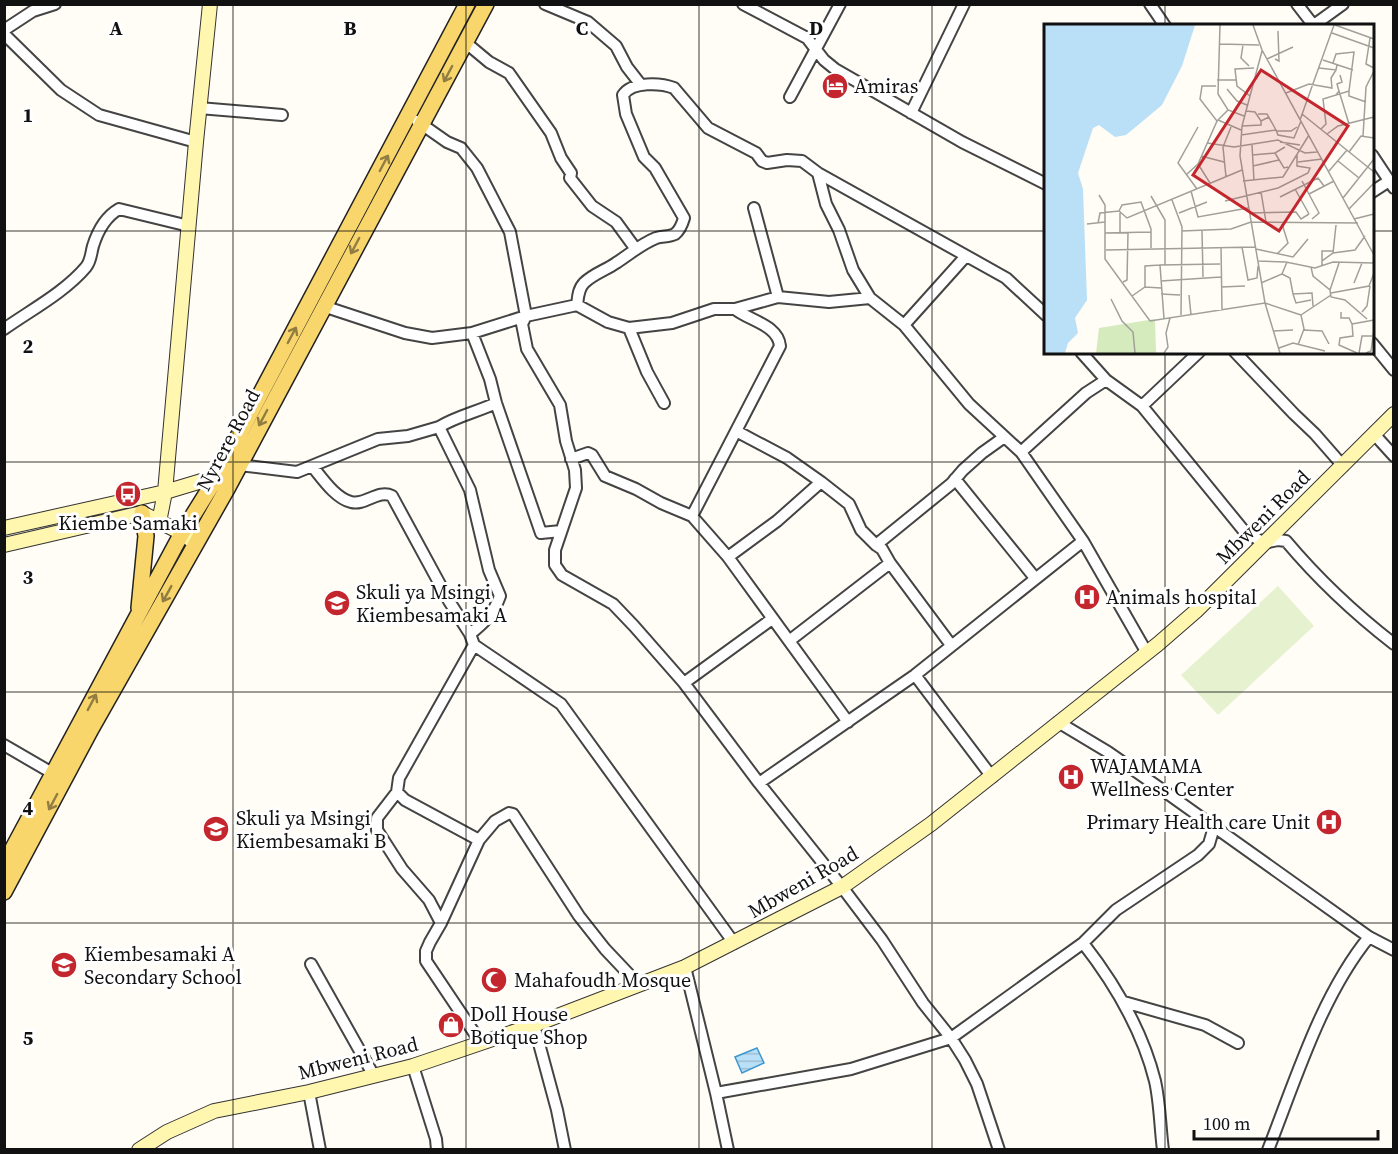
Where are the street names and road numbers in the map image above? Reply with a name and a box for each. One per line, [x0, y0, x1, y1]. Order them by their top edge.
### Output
street label: Nyrere Road [189, 384, 267, 496]
street label: Mbweni Road [1210, 463, 1317, 570]
street label: Mbweni Road [743, 839, 864, 925]
street label: Mbweni Road [295, 1029, 422, 1086]

